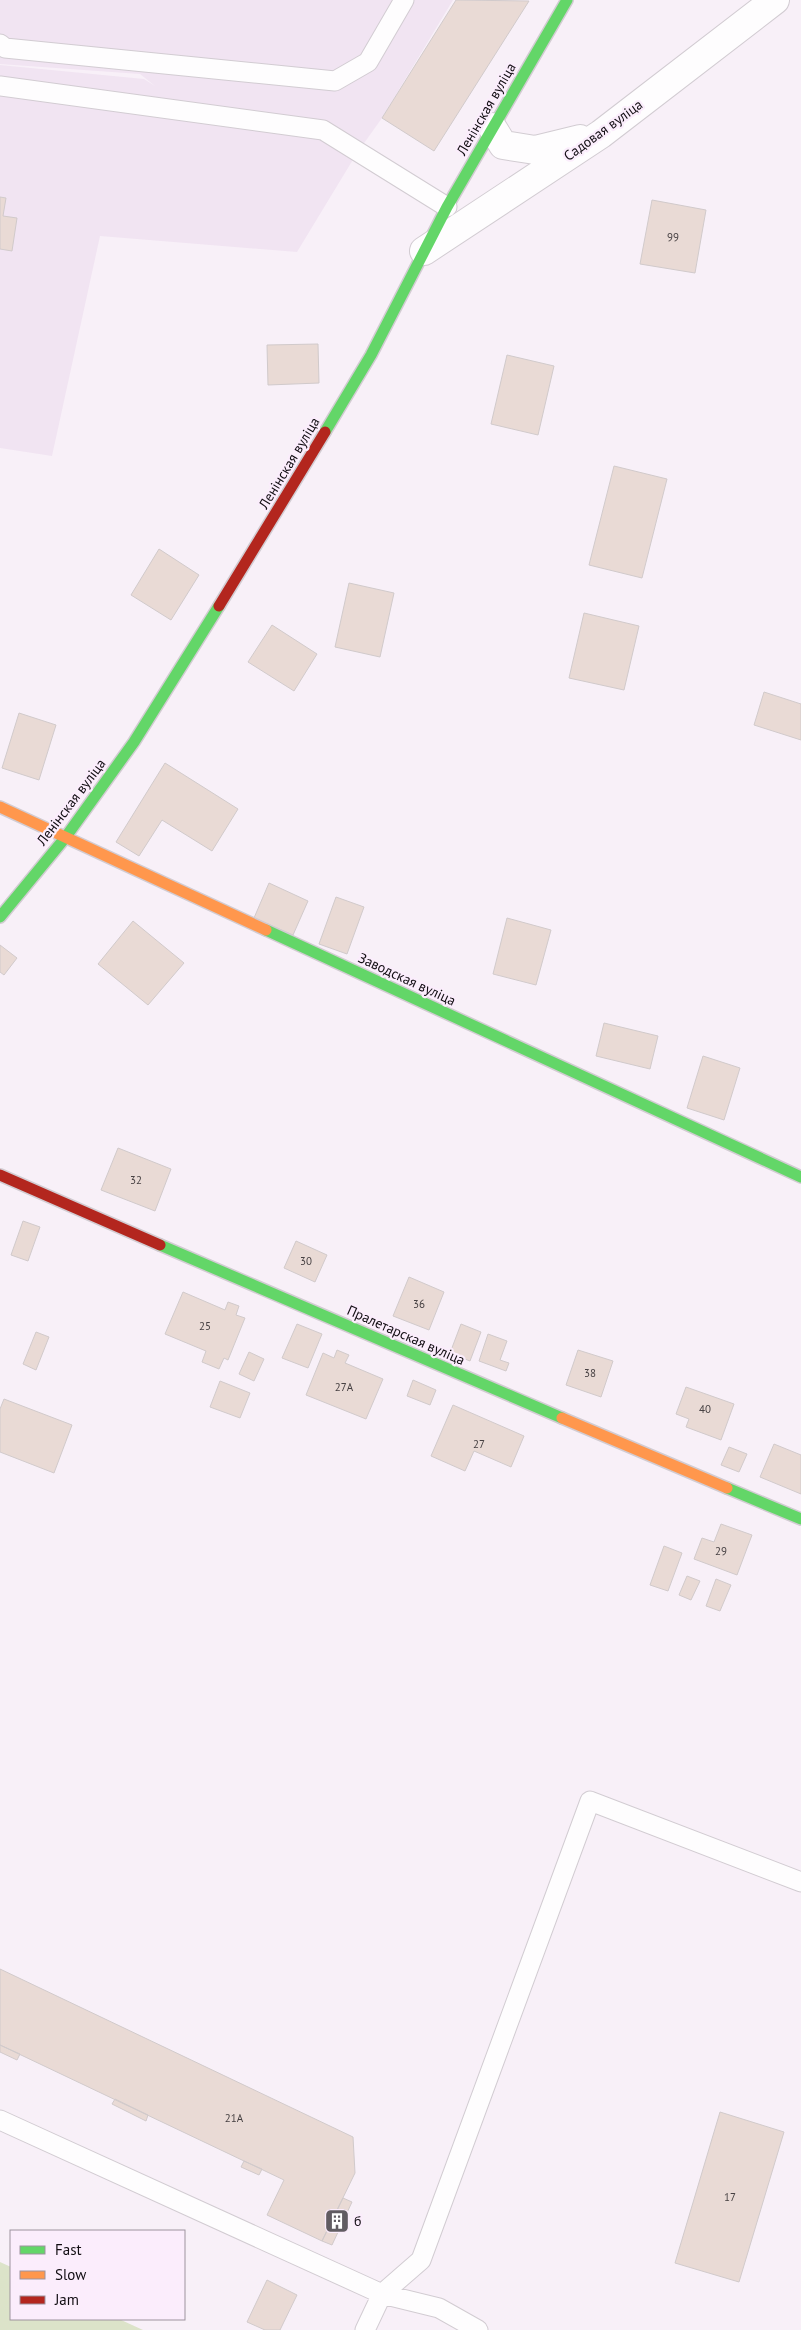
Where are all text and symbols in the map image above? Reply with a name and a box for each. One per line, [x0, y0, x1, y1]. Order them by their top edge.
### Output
street label: Ленінская вуліца [452, 60, 520, 159]
street label: Садовая вуліца [560, 95, 646, 165]
house number: 99 [667, 230, 679, 244]
street label: Ленінская вуліца [254, 414, 323, 513]
street label: Ленінская вуліца [32, 755, 109, 850]
street label: Заводская вуліца [355, 949, 459, 1009]
house number: 32 [130, 1173, 142, 1187]
house number: 30 [300, 1254, 312, 1268]
house number: 36 [413, 1297, 425, 1311]
street label: Пралетарская вуліца [344, 1301, 468, 1369]
house number: 25 [199, 1319, 211, 1333]
house number: 38 [584, 1366, 596, 1380]
house number: 27А [335, 1380, 354, 1394]
house number: 40 [699, 1402, 711, 1416]
house number: 27 [473, 1437, 485, 1451]
house number: 29 [715, 1544, 727, 1558]
house number: 21А [225, 2111, 244, 2125]
house number: 17 [724, 2190, 736, 2204]
building icon: б [324, 2208, 350, 2234]
place label: б [354, 2212, 362, 2230]
legend [10, 2230, 185, 2320]
text: Fast [55, 2240, 82, 2259]
text: Slow [55, 2265, 86, 2284]
text: Jam [54, 2290, 79, 2309]

